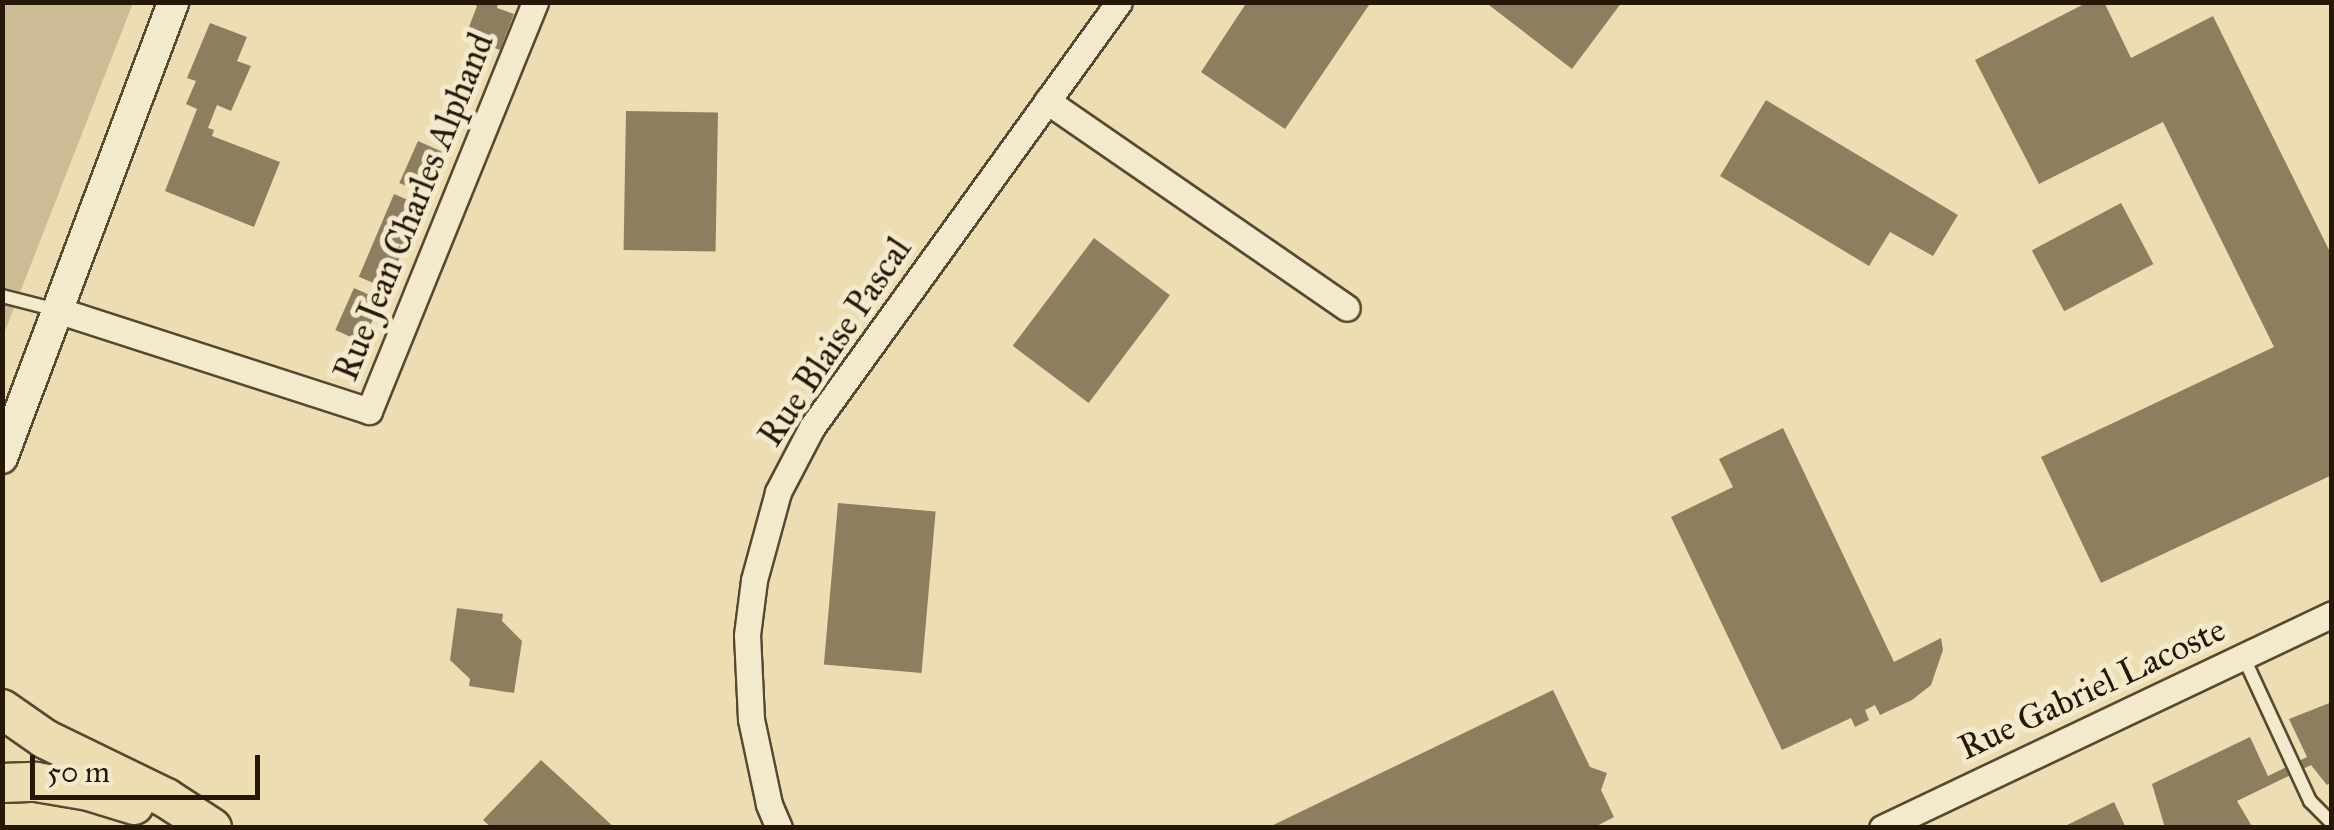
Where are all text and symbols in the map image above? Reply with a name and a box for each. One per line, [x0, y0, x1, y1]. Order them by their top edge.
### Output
street label: Rue Jean Charles Alphand [325, 27, 503, 387]
street label: Rue Blaise Pascal [750, 230, 920, 454]
street label: Rue Gabriel Lacoste [1952, 609, 2232, 769]
scale bar [35, 735, 265, 797]
text: 50 m [47, 754, 110, 790]

